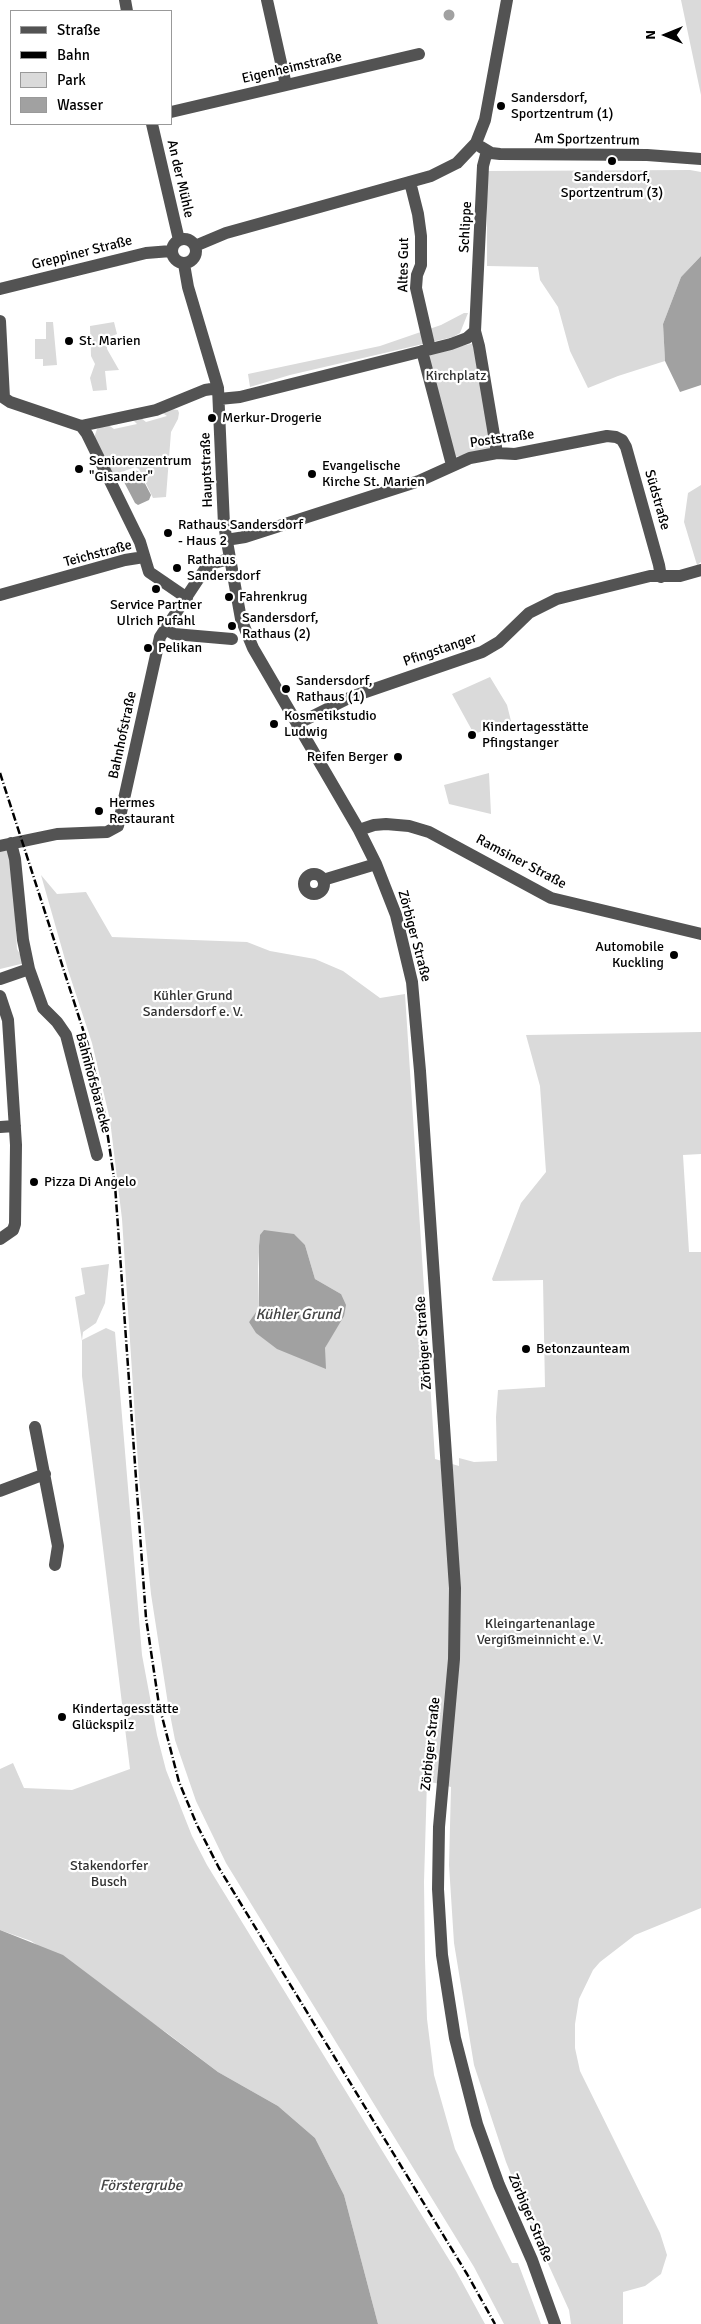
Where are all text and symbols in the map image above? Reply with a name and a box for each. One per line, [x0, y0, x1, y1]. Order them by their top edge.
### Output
legend [10, 10, 172, 125]
north arrow [641, 10, 691, 60]
text: Straße [57, 21, 101, 39]
text: N [642, 30, 659, 40]
text: Bahn [57, 46, 90, 64]
street label: Eigenheimstraße [240, 48, 344, 88]
text: Park [57, 71, 86, 89]
place label: Sandersdorf, Sportzentrum (1) [511, 90, 614, 122]
text: Wasser [57, 96, 103, 114]
marker: Sandersdorf, Sportzentrum (1) [495, 100, 507, 112]
street label: Am Sportzentrum [534, 131, 640, 149]
street label: An der Mühle [163, 138, 197, 220]
marker: Sandersdorf, Sportzentrum (3) [606, 155, 618, 167]
place label: Sandersdorf, Sportzentrum (3) [561, 169, 663, 202]
street label: Schlippe [456, 201, 476, 253]
street label: Greppiner Straße [30, 232, 134, 274]
street label: Altes Gut [395, 237, 413, 293]
place label: St. Marien [79, 333, 141, 349]
marker: St. Marien [63, 335, 75, 347]
park label: Kirchplatz [425, 368, 487, 384]
place label: Merkur-Drogerie [222, 410, 322, 426]
marker: Merkur-Drogerie [206, 412, 218, 424]
street label: Poststraße [469, 426, 535, 452]
street label: Hauptstraße [197, 432, 217, 508]
place label: Seniorenzentrum "Gisander" [89, 453, 192, 486]
place label: Evangelische Kirche St. Marien [322, 458, 425, 491]
marker: Seniorenzentrum "Gisander" [73, 463, 85, 475]
marker: Evangelische Kirche St. Marien [306, 468, 318, 480]
street label: Südstraße [640, 468, 674, 532]
place label: Rathaus Sandersdorf - Haus 2 [178, 517, 303, 550]
marker: Rathaus Sandersdorf - Haus 2 [162, 527, 174, 539]
street label: Teichstraße [62, 537, 134, 571]
place label: Rathaus Sandersdorf [187, 552, 260, 584]
marker: Rathaus Sandersdorf [171, 562, 183, 574]
marker: Service Partner Ulrich Pufahl [150, 583, 162, 595]
place label: Fahrenkrug [239, 589, 307, 605]
marker: Fahrenkrug [223, 591, 235, 603]
place label: Service Partner Ulrich Pufahl [110, 597, 202, 630]
place label: Sandersdorf, Rathaus (2) [242, 610, 318, 642]
marker: Sandersdorf, Rathaus (2) [226, 620, 238, 632]
street label: Pfingstanger [401, 630, 479, 670]
place label: Pelikan [158, 640, 202, 656]
marker: Pelikan [142, 642, 154, 654]
place label: Sandersdorf, Rathaus (1) [296, 673, 372, 706]
marker: Sandersdorf, Rathaus (1) [280, 683, 292, 695]
street label: Bahnhofstraße [106, 690, 140, 780]
place label: Kosmetikstudio Ludwig [284, 708, 377, 740]
marker: Kosmetikstudio Ludwig [268, 718, 280, 730]
place label: Kindertagesstätte Pfingstanger [482, 719, 589, 752]
marker: Kindertagesstätte Pfingstanger [466, 729, 478, 741]
place label: Reifen Berger [307, 749, 388, 765]
marker: Reifen Berger [392, 751, 404, 763]
place label: Hermes Restaurant [109, 795, 175, 828]
marker: Hermes Restaurant [93, 805, 105, 817]
street label: Ramsiner Straße [473, 831, 569, 893]
street label: Zörbiger Straße [394, 888, 434, 984]
place label: Automobile Kuckling [595, 939, 664, 972]
marker: Automobile Kuckling [668, 949, 680, 961]
park label: Kühler Grund Sandersdorf e. V. [143, 988, 243, 1020]
street label: Bahnhofsbaracke [72, 1031, 114, 1135]
place label: Pizza Di Angelo [44, 1174, 136, 1190]
marker: Pizza Di Angelo [28, 1176, 40, 1188]
street label: Zörbiger Straße [412, 1295, 436, 1391]
water label: Kühler Grund [255, 1306, 341, 1324]
place label: Betonzaunteam [536, 1341, 630, 1357]
marker: Betonzaunteam [520, 1343, 532, 1355]
park label: Kleingartenanlage Vergißmeinnicht e. V. [477, 1616, 603, 1648]
street label: Zörbiger Straße [418, 1696, 444, 1792]
place label: Kindertagesstätte Glückspilz [72, 1701, 179, 1734]
marker: Kindertagesstätte Glückspilz [56, 1711, 68, 1723]
park label: Stakendorfer Busch [70, 1858, 148, 1890]
street label: Zörbiger Straße [504, 2171, 556, 2265]
water label: Förstergrube [100, 2177, 182, 2195]

